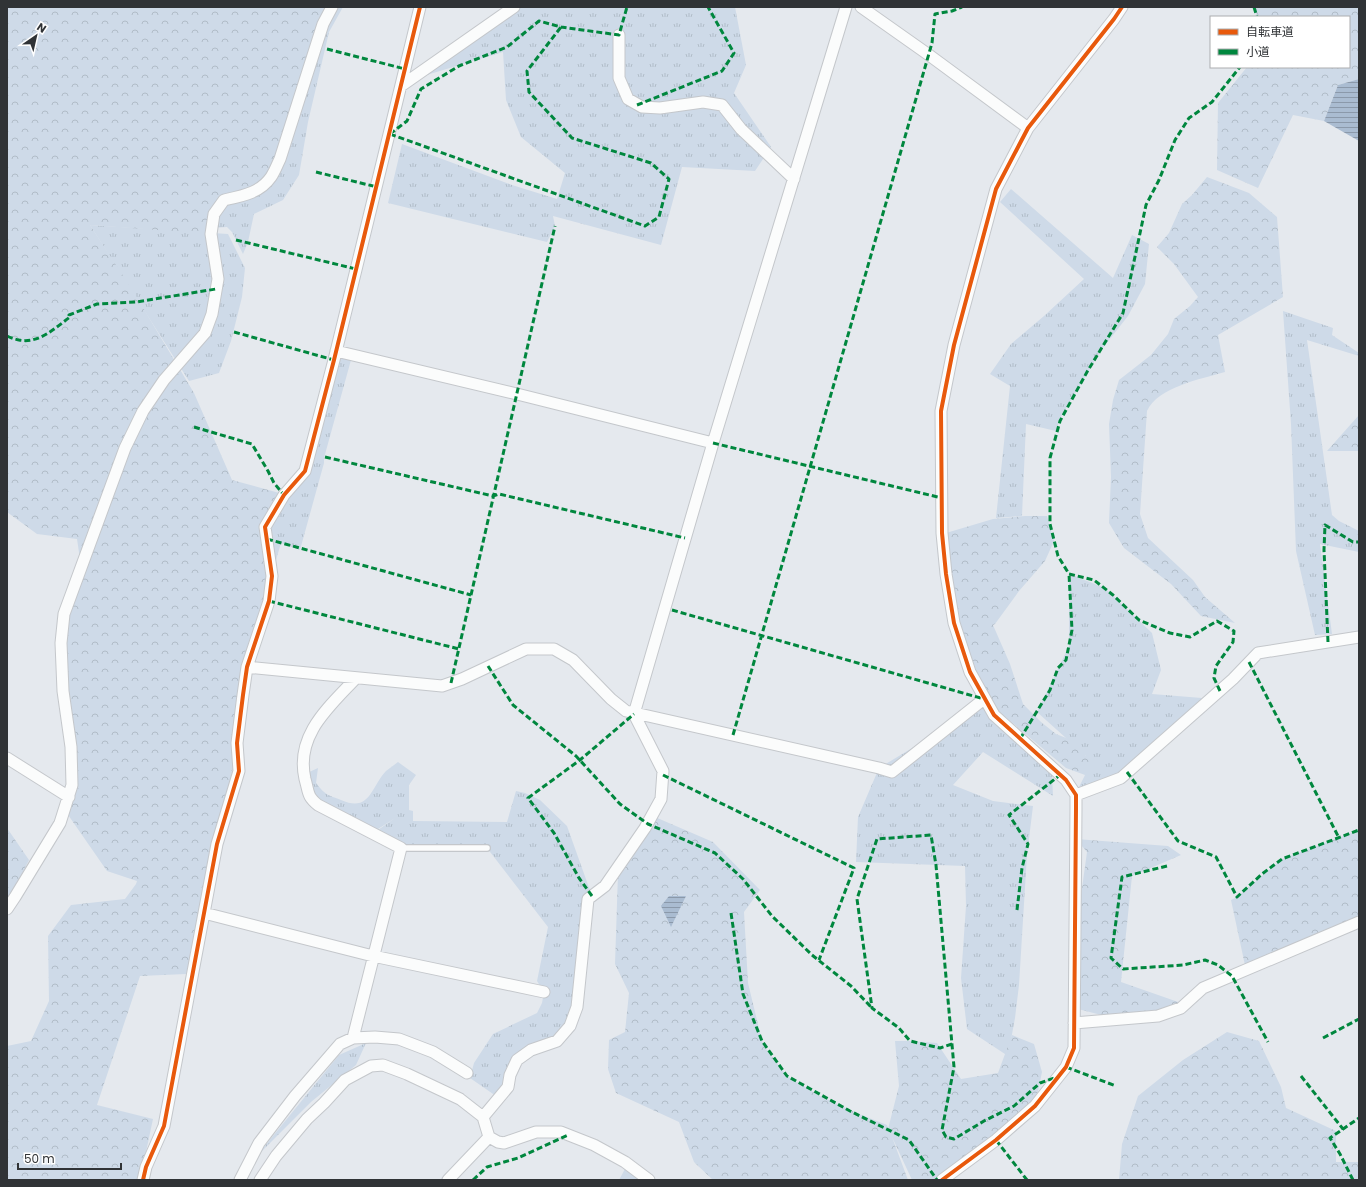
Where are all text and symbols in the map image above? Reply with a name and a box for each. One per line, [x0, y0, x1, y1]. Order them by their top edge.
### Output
north arrow [16, 16, 56, 56]
legend [1210, 16, 1350, 68]
text: N [34, 19, 49, 37]
text: 自転車道 [1246, 23, 1294, 40]
text: 小道 [1246, 43, 1270, 60]
scale bar [18, 1145, 121, 1171]
text: 50 m [24, 1150, 55, 1167]

